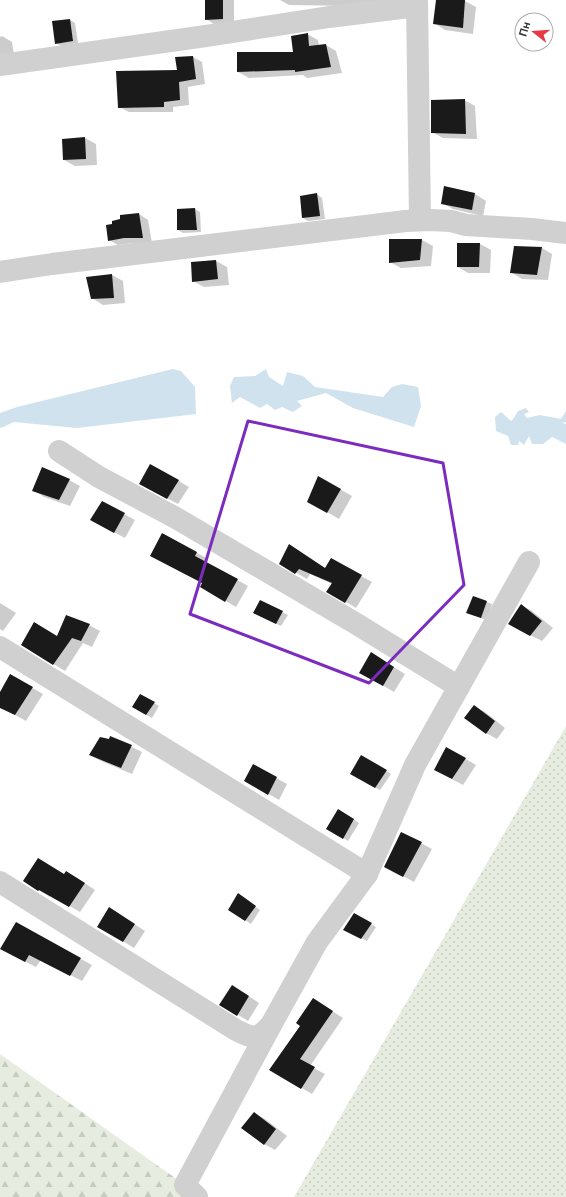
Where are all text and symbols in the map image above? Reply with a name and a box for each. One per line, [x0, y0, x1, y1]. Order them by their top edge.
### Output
north arrow [514, 12, 554, 52]
text: Пн [517, 20, 533, 38]

